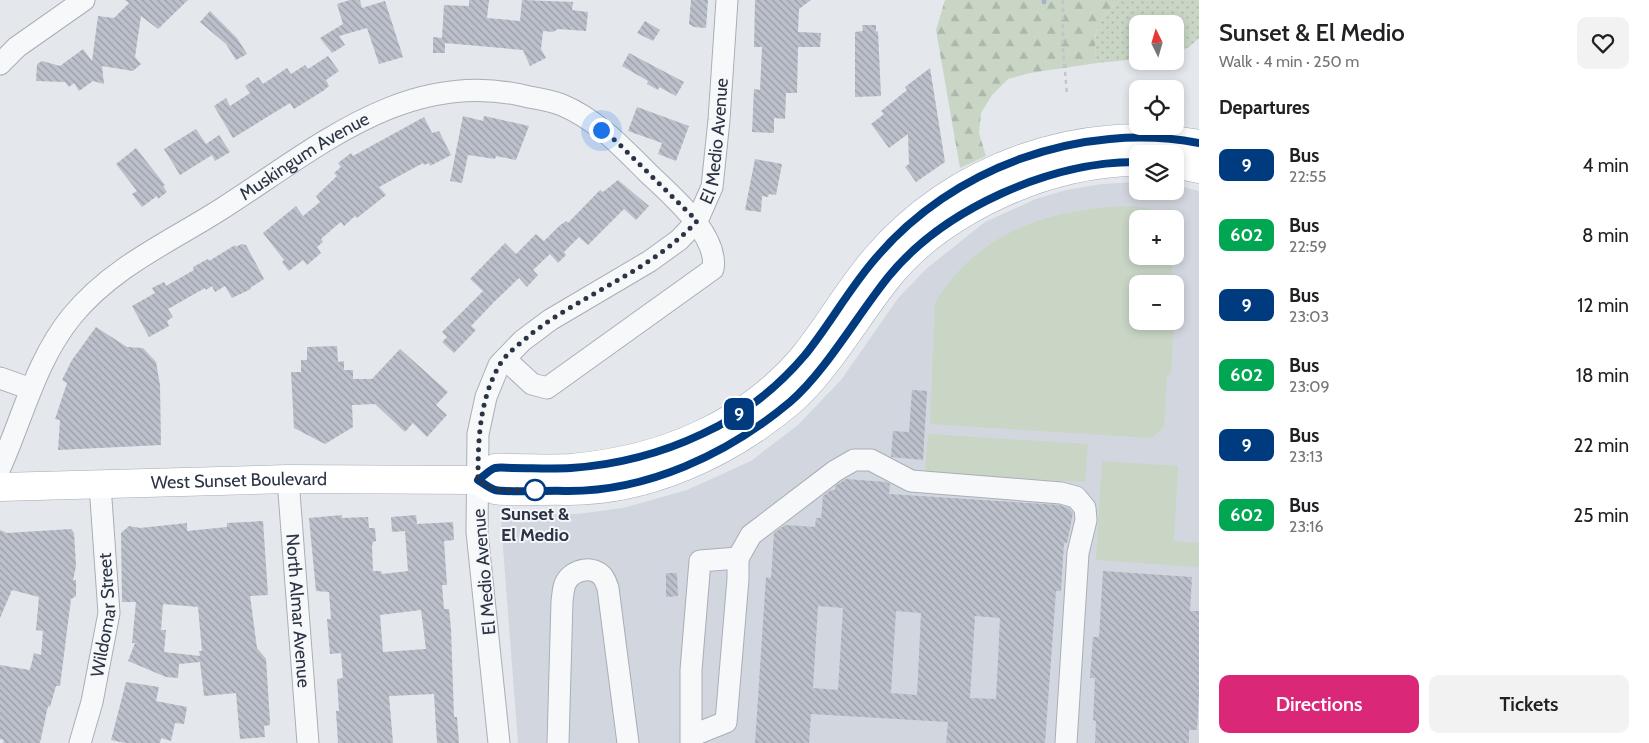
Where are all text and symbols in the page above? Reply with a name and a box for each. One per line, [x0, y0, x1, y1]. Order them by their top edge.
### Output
north arrow [1129, 15, 1184, 70]
map controls [1129, 15, 1184, 330]
button: heart [1577, 17, 1629, 69]
text: Sunset & El Medio [1219, 18, 1405, 47]
text: Walk · 4 min · 250 m [1219, 52, 1359, 71]
street label: El Medio Avenue [695, 77, 733, 207]
button: locate [1129, 80, 1184, 135]
text: Departures [1219, 96, 1310, 119]
street label: Muskingum Avenue [235, 108, 373, 205]
your location [589, 118, 614, 143]
text: Bus [1289, 144, 1319, 167]
button: layers [1129, 145, 1184, 200]
text: 9 [1241, 154, 1252, 176]
text: 4 min [1582, 154, 1629, 177]
text: 22:55 [1289, 167, 1326, 186]
button: + [1129, 210, 1184, 265]
text: Bus [1289, 214, 1319, 237]
text: 602 [1230, 224, 1263, 246]
text: 8 min [1582, 224, 1629, 247]
text: 22:59 [1289, 237, 1327, 256]
button: − [1129, 275, 1184, 330]
text: Bus [1289, 284, 1319, 307]
text: 9 [1241, 294, 1252, 316]
text: 12 min [1577, 294, 1629, 317]
text: 23:03 [1289, 307, 1329, 326]
text: Bus [1289, 354, 1319, 377]
text: 602 [1230, 364, 1263, 386]
text: 18 min [1576, 364, 1629, 387]
text: 23:09 [1289, 377, 1330, 396]
line badge: 9 [723, 398, 755, 430]
text: 9 [734, 403, 744, 425]
text: Bus [1289, 424, 1319, 447]
text: 9 [1241, 434, 1252, 456]
text: 22 min [1574, 434, 1629, 457]
text: 23:13 [1289, 447, 1323, 466]
street label: West Sunset Boulevard [151, 468, 327, 494]
marker: Sunset & El Medio [524, 479, 546, 501]
text: Bus [1289, 494, 1319, 517]
place label: Sunset & El Medio [501, 503, 570, 546]
text: 602 [1230, 504, 1263, 526]
text: 25 min [1573, 504, 1629, 527]
street label: El Medio Avenue [468, 508, 500, 636]
text: 23:16 [1289, 517, 1324, 536]
street label: North Almar Avenue [281, 533, 315, 688]
street label: Wildomar Street [86, 552, 121, 679]
button: Directions [1219, 675, 1419, 733]
button: Tickets [1429, 675, 1629, 733]

